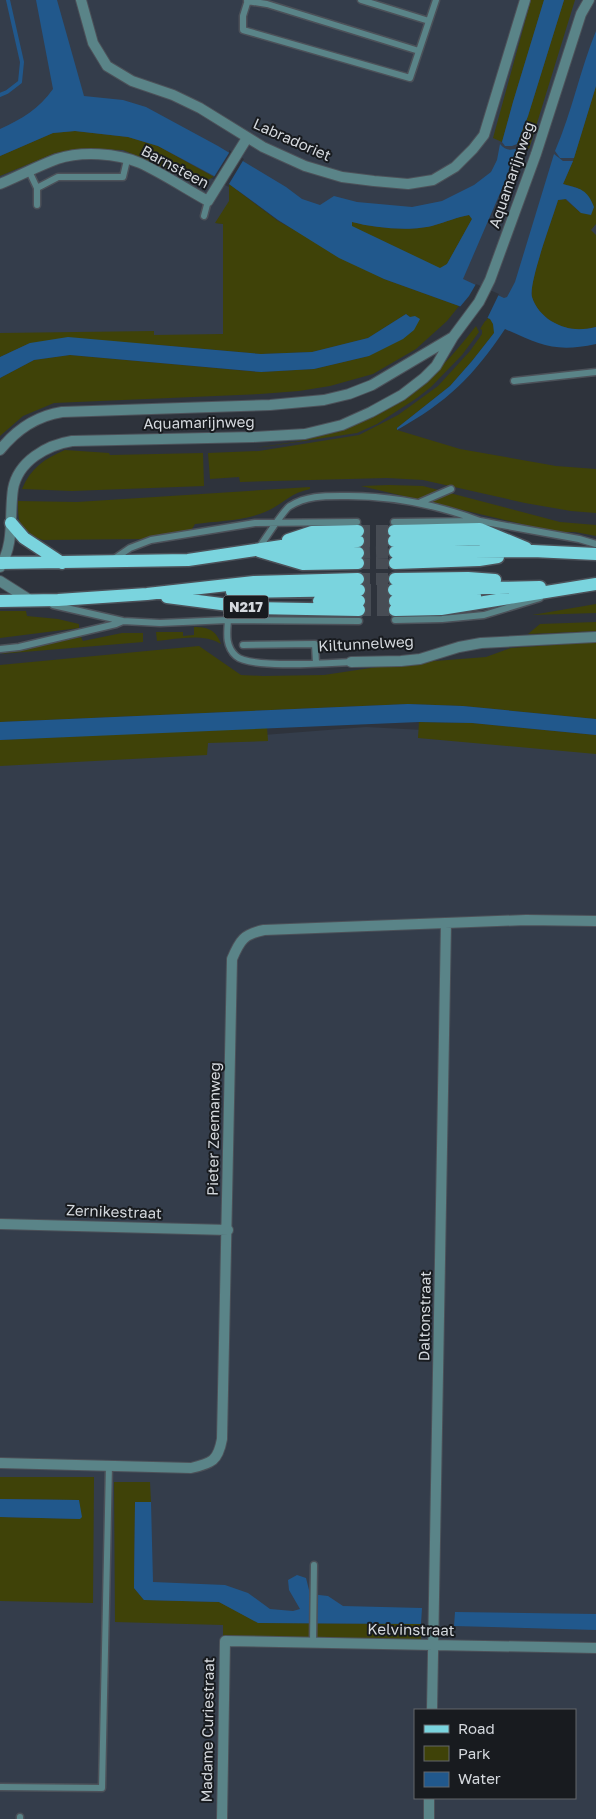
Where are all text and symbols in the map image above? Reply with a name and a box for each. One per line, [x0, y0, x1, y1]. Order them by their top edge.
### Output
street label: Labradoriet [251, 114, 334, 164]
street label: Aquamarijnweg [484, 119, 538, 230]
street label: Barnsteen [138, 141, 212, 191]
street label: Aquamarijnweg [143, 412, 255, 432]
road number: N217 [224, 596, 268, 618]
street label: Kiltunnelweg [318, 632, 414, 654]
street label: Pieter Zeemanweg [203, 1062, 223, 1196]
street label: Zernikestraat [66, 1200, 162, 1222]
street label: Daltonstraat [414, 1271, 434, 1361]
street label: Kelvinstraat [367, 1619, 455, 1639]
street label: Madame Curiestraat [197, 1657, 217, 1803]
legend [414, 1709, 576, 1799]
text: Road [458, 1719, 495, 1737]
text: Park [458, 1744, 491, 1762]
text: Water [458, 1769, 501, 1787]

